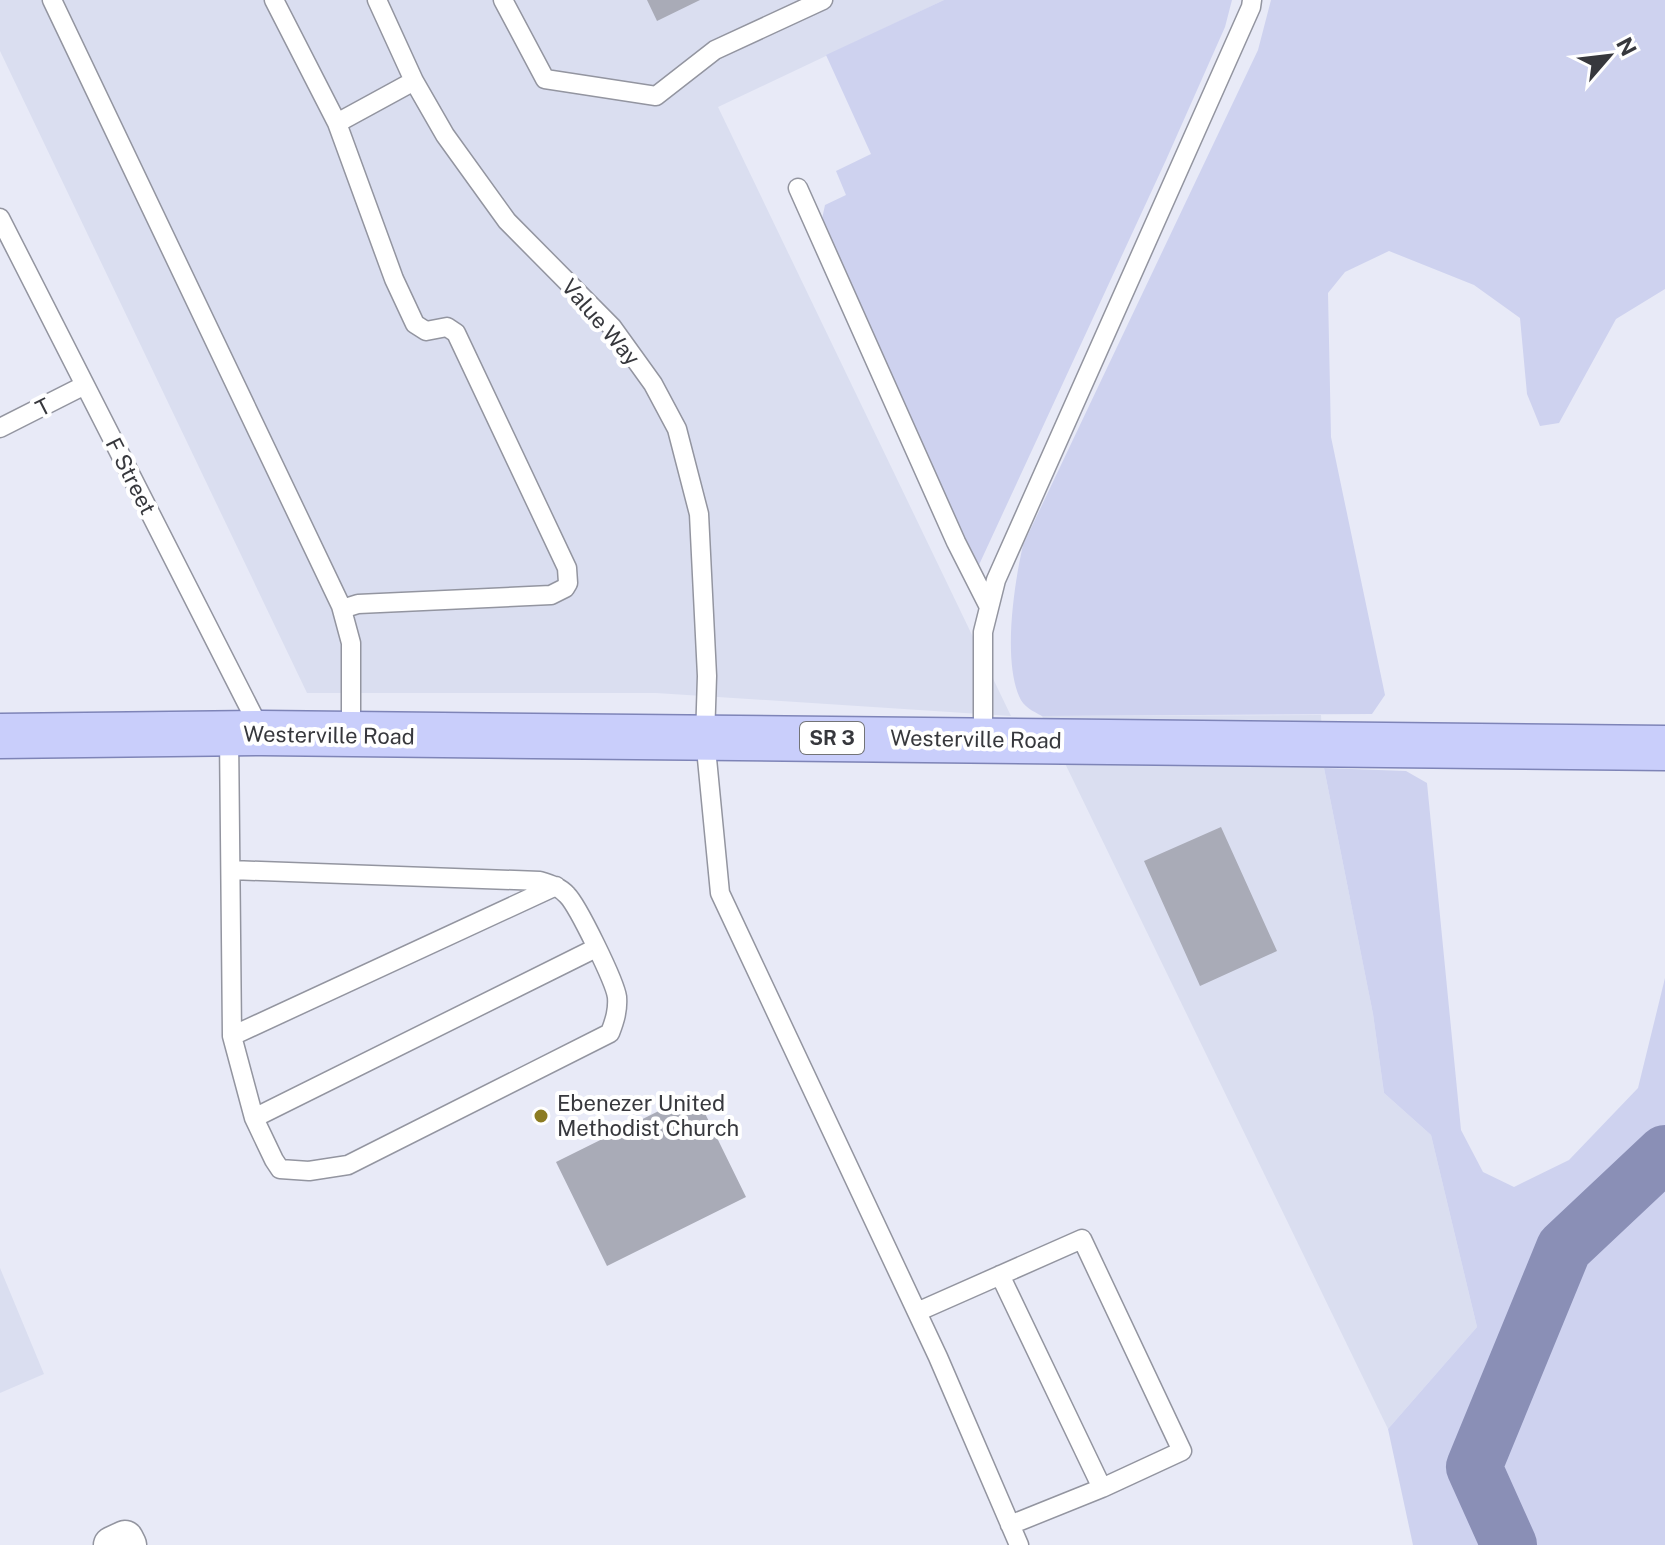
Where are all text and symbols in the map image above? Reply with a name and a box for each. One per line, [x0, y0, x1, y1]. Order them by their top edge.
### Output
north arrow [1569, 16, 1649, 96]
text: N [1611, 33, 1642, 60]
street label: Value Way [556, 274, 646, 371]
street label: T [31, 392, 55, 422]
street label: F Street [101, 433, 161, 519]
street label: Westerville Road [243, 721, 415, 749]
road number: SR 3 [800, 722, 864, 754]
street label: Westerville Road [890, 725, 1062, 753]
place label: Ebenezer United Methodist Church [557, 1090, 739, 1141]
marker: Ebenezer United Methodist Church [532, 1107, 550, 1125]

